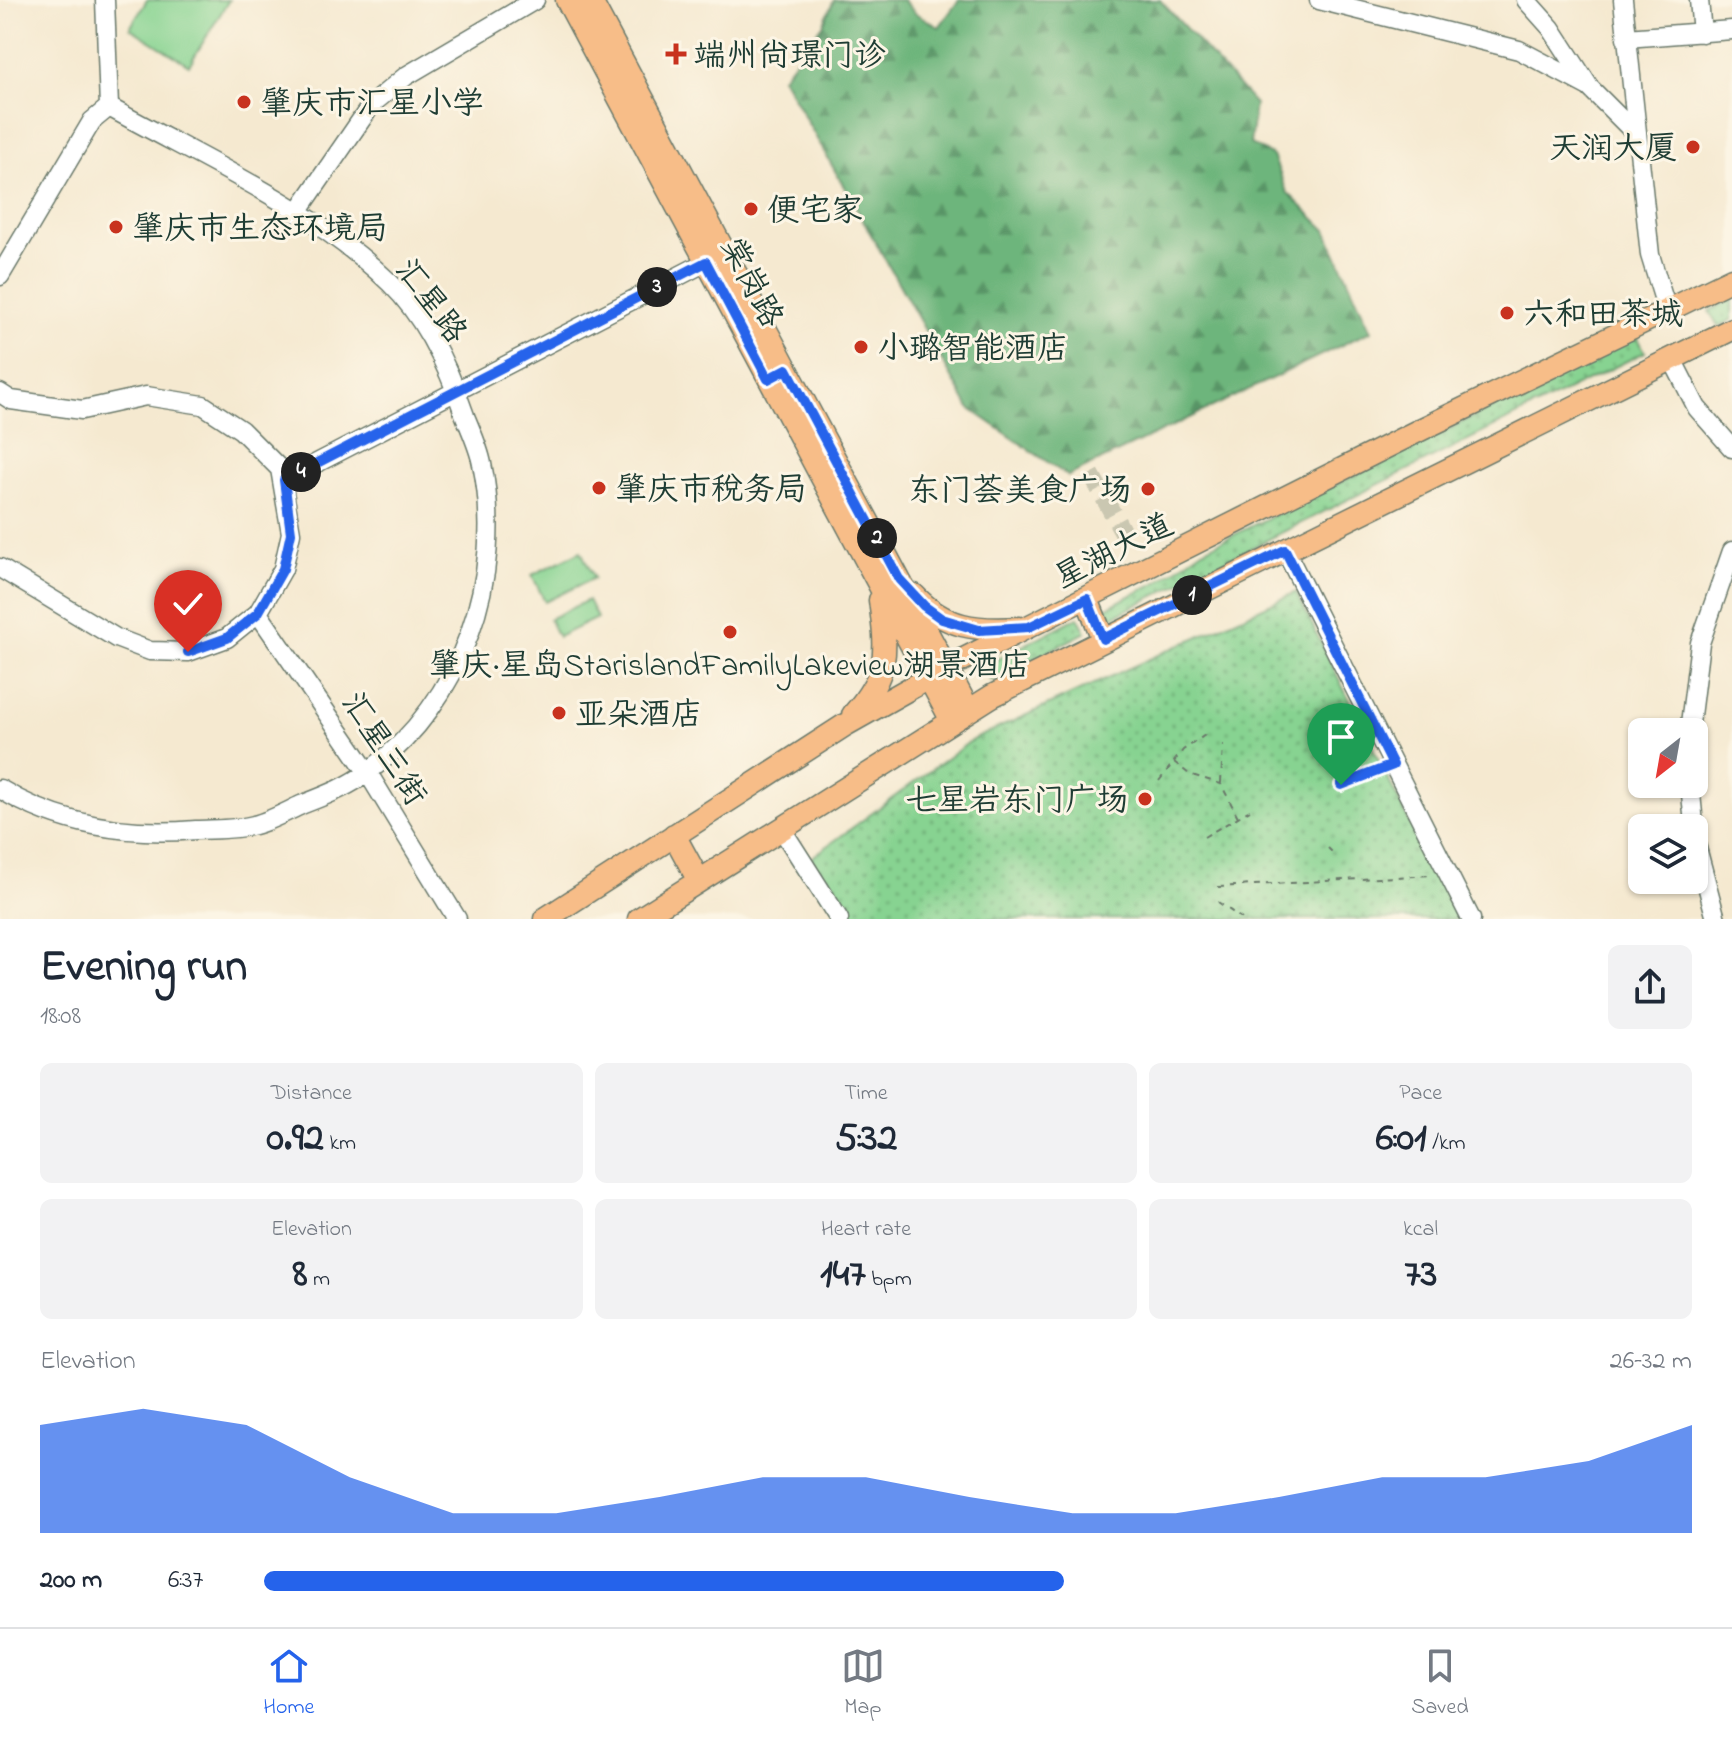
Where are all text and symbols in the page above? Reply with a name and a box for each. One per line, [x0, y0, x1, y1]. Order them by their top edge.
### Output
place label: 端州尚璟门诊 [694, 34, 886, 81]
marker: 端州尚璟门诊 [665, 43, 687, 65]
place label: 肇庆市汇星小学 [260, 82, 484, 129]
marker: 肇庆市汇星小学 [235, 93, 253, 111]
place label: 天润大厦 [1549, 127, 1677, 174]
marker: 天润大厦 [1684, 138, 1702, 156]
place label: 便宅家 [767, 189, 863, 236]
marker: 便宅家 [742, 200, 760, 218]
place label: 肇庆市生态环境局 [132, 207, 388, 254]
marker: 肇庆市生态环境局 [107, 218, 125, 236]
street label: 棠岗路 [707, 230, 793, 337]
street label: 汇星路 [382, 250, 477, 355]
pin: 3 [637, 267, 677, 307]
text: 3 [652, 271, 662, 303]
place label: 六和田茶城 [1523, 293, 1683, 340]
marker: 六和田茶城 [1498, 304, 1516, 322]
place label: 小璐智能酒店 [877, 327, 1069, 374]
marker: 小璐智能酒店 [852, 338, 870, 356]
pin: 4 [281, 452, 321, 492]
text: 4 [296, 456, 306, 488]
place label: 肇庆市税务局 [615, 468, 807, 515]
place label: 东门荟美食广场 [908, 469, 1132, 516]
marker: 肇庆市税务局 [590, 479, 608, 497]
marker: 东门荟美食广场 [1139, 480, 1157, 498]
street label: 星湖大道 [1047, 503, 1182, 603]
pin: 2 [857, 518, 897, 558]
text: 2 [872, 522, 882, 554]
pin [154, 570, 222, 652]
pin: 1 [1172, 575, 1212, 615]
text: 1 [1189, 579, 1196, 611]
icon: check [166, 582, 210, 626]
marker: 肇庆·星岛StarislandFamilyLakeview湖景酒店 [721, 623, 739, 641]
place label: 肇庆·星岛StarislandFamilyLakeview湖景酒店 [429, 644, 1031, 691]
street label: 汇星三街 [327, 683, 437, 816]
place label: 亚朵酒店 [575, 693, 703, 740]
pin [1307, 703, 1375, 785]
marker: 亚朵酒店 [550, 704, 568, 722]
icon: arrive [1319, 715, 1363, 759]
north arrow [1628, 718, 1708, 798]
map controls [1628, 718, 1708, 894]
place label: 七星岩东门广场 [905, 779, 1129, 826]
marker: 七星岩东门广场 [1136, 790, 1154, 808]
button: layers [1628, 814, 1708, 894]
text: Evening run [40, 936, 247, 1000]
button: share [1608, 945, 1692, 1029]
text: 18:08 [40, 998, 81, 1036]
text: Distance [271, 1078, 352, 1110]
text: Time [844, 1078, 888, 1110]
text: Pace [1399, 1078, 1442, 1110]
text: 0.92 [267, 1110, 324, 1169]
text: 5:32 [835, 1110, 897, 1169]
text: 6:01 [1376, 1110, 1427, 1169]
text: km [324, 1128, 356, 1160]
text: /km [1427, 1128, 1466, 1160]
text: Elevation [271, 1214, 352, 1246]
text: Heart rate [821, 1214, 911, 1246]
text: kcal [1403, 1214, 1438, 1246]
text: 8 [293, 1246, 308, 1305]
text: 147 [820, 1246, 866, 1305]
text: 73 [1404, 1246, 1437, 1305]
text: m [308, 1264, 330, 1296]
text: bpm [866, 1264, 912, 1296]
text: Elevation [40, 1343, 136, 1381]
text: 26–32 m [1610, 1343, 1692, 1381]
text: 200 m [40, 1562, 102, 1600]
text: 6:37 [168, 1562, 203, 1600]
tab: Home [263, 1644, 314, 1724]
tab: Map [841, 1644, 885, 1724]
tab: Saved [1411, 1644, 1469, 1724]

